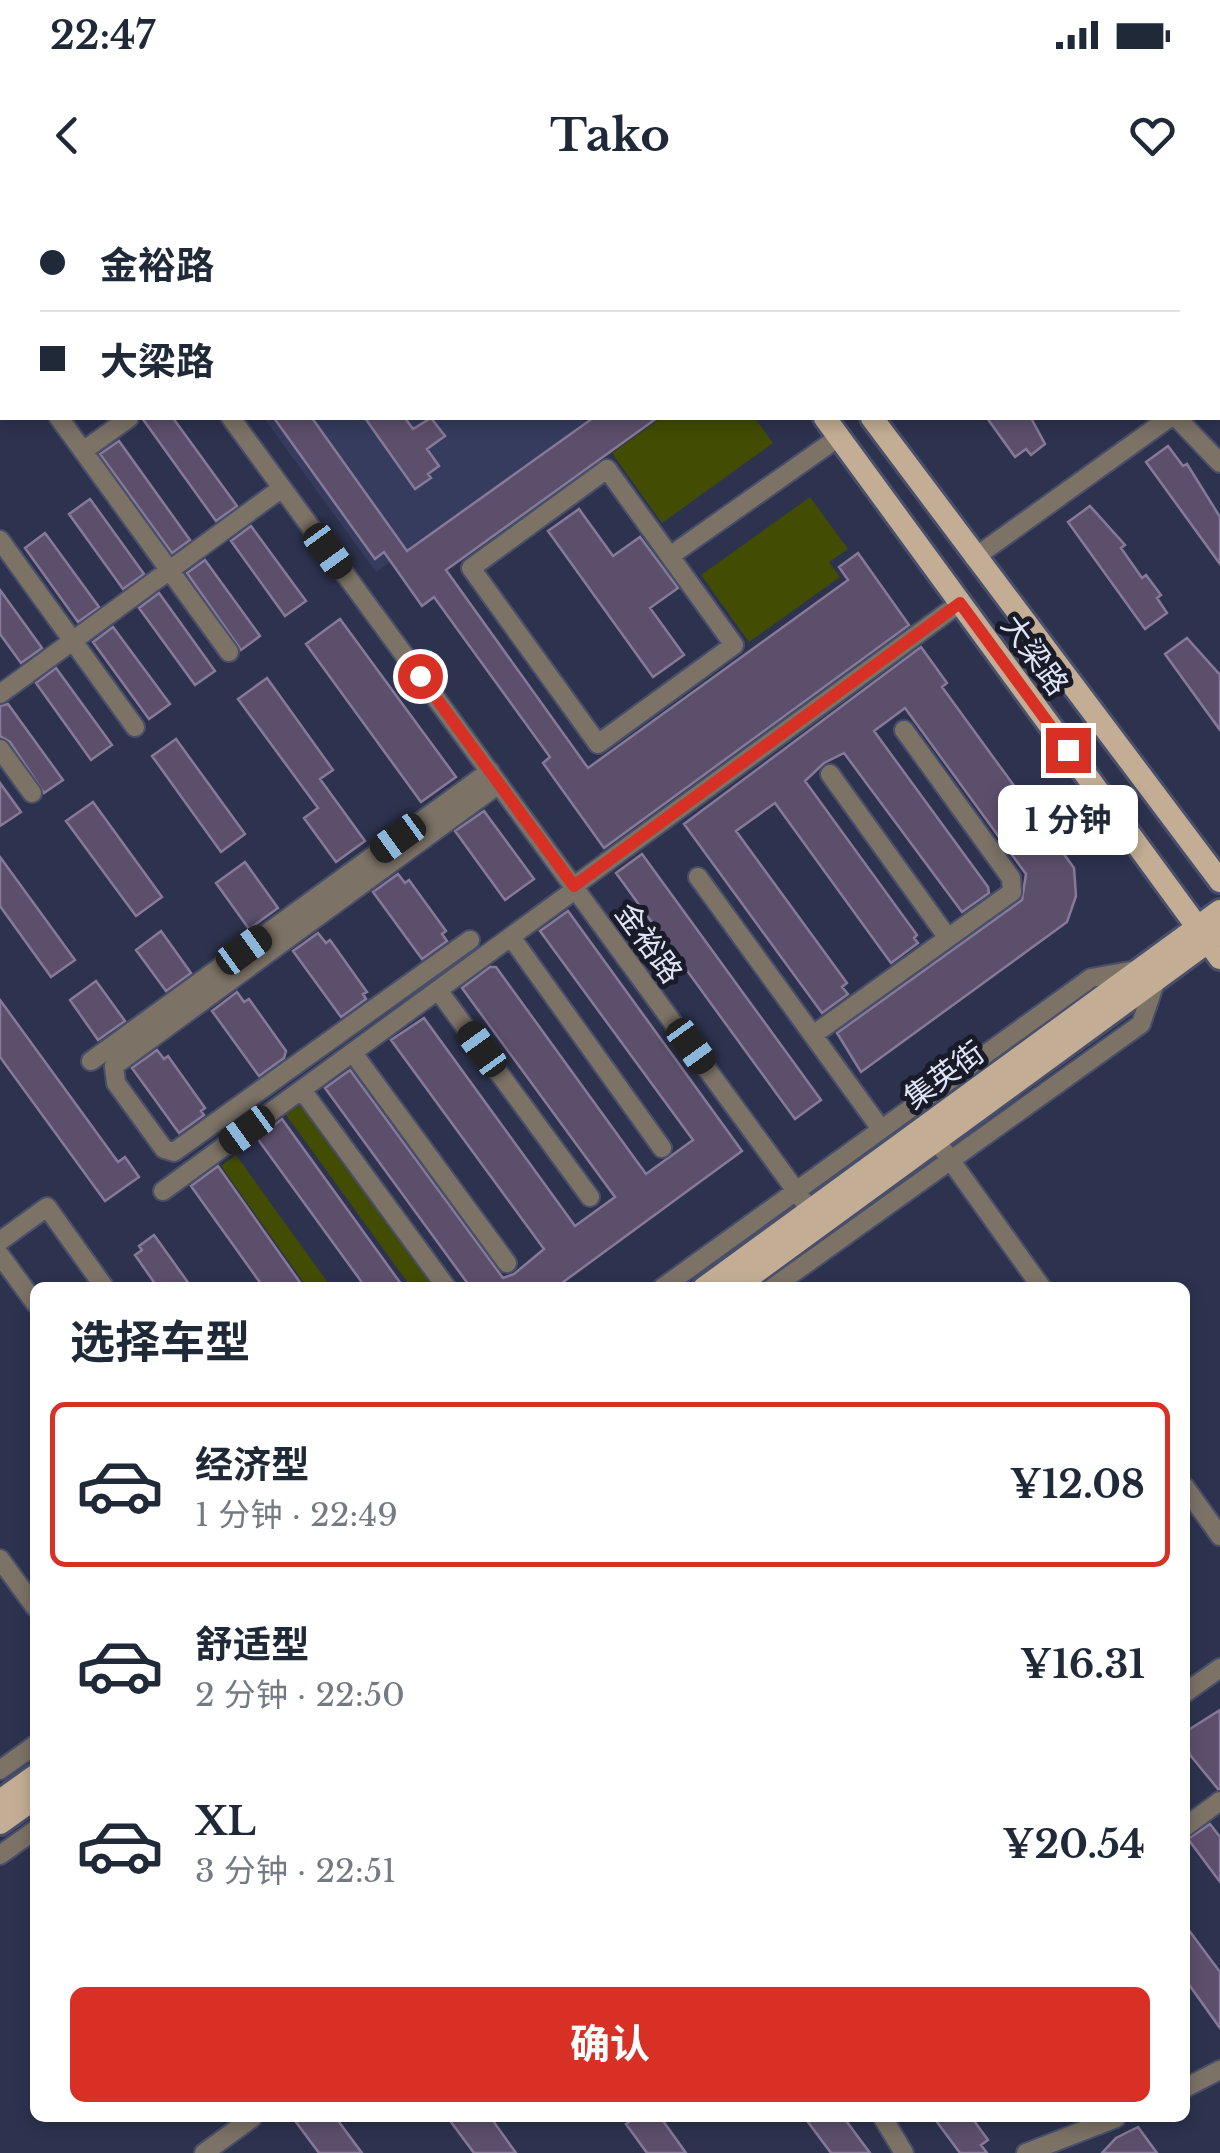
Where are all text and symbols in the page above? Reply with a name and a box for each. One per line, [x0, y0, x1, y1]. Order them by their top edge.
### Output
text: 22:47 [50, 12, 155, 59]
text: Tako [550, 107, 670, 163]
icon: back [40, 108, 95, 163]
icon: heart [1125, 108, 1180, 163]
text: 金裕路 [100, 242, 214, 289]
text: 大梁路 [100, 338, 214, 385]
car [298, 518, 358, 584]
street label: 大梁路 [994, 608, 1076, 702]
route start [398, 654, 443, 699]
route end [1046, 728, 1091, 773]
callout: 1 分钟 [998, 785, 1138, 855]
text: 1 分钟 [1025, 800, 1111, 840]
car [365, 808, 431, 868]
street label: 金裕路 [608, 896, 690, 990]
car [211, 920, 277, 980]
car [661, 1013, 721, 1079]
car [452, 1016, 512, 1082]
street label: 集英街 [897, 1034, 991, 1116]
car [214, 1100, 280, 1160]
text: 选择车型 [70, 1314, 250, 1370]
icon: car [75, 1440, 165, 1530]
text: 经济型 [195, 1441, 309, 1488]
text: ¥12.08 [1009, 1461, 1145, 1508]
text: 1 分钟 · 22:49 [195, 1495, 398, 1535]
icon: car [75, 1620, 165, 1710]
text: 舒适型 [195, 1621, 309, 1668]
text: ¥16.31 [1020, 1641, 1145, 1688]
text: 2 分钟 · 22:50 [195, 1675, 405, 1715]
text: XL [195, 1798, 256, 1845]
icon: car [75, 1800, 165, 1890]
text: ¥20.54 [1002, 1821, 1145, 1868]
text: 3 分钟 · 22:51 [195, 1851, 396, 1891]
button: 确认 [70, 1987, 1150, 2102]

